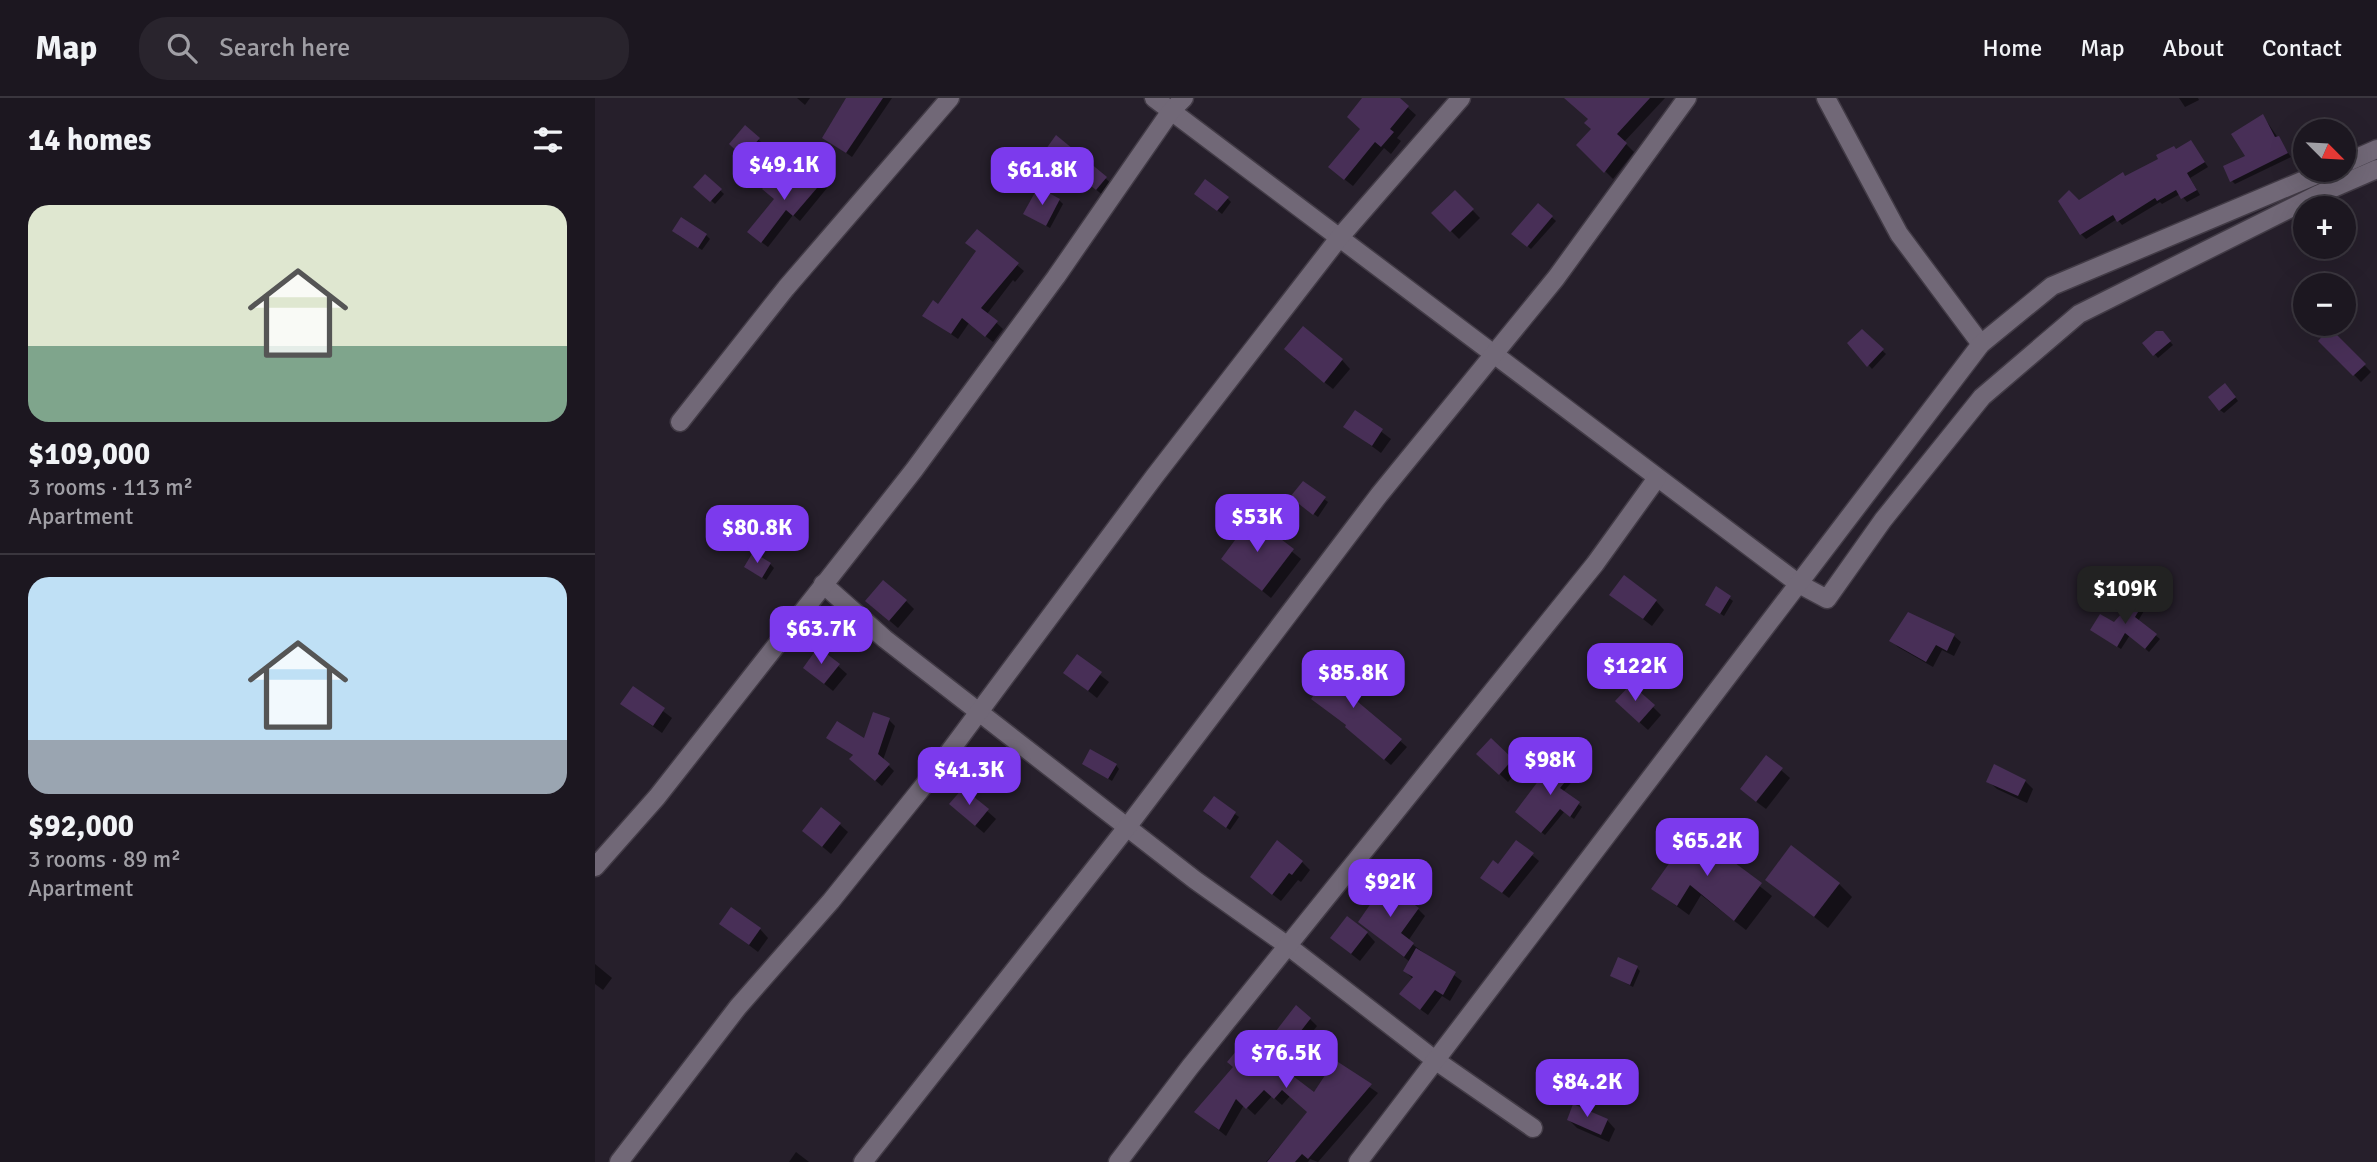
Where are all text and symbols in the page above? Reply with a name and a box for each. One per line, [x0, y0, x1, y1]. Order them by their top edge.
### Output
search box [139, 17, 629, 80]
text: Map [35, 28, 97, 69]
icon: search [163, 29, 201, 67]
text: Search here [219, 32, 350, 64]
text: Home [1982, 33, 2042, 63]
text: Map [2080, 33, 2125, 63]
text: About [2163, 33, 2224, 63]
text: Contact [2262, 33, 2342, 63]
north arrow [2293, 119, 2355, 182]
map controls [2293, 119, 2356, 336]
icon: filters [529, 121, 567, 159]
text: 14 homes [28, 122, 151, 159]
pin: $49.1K [727, 142, 841, 202]
pin: $61.8K [985, 148, 1099, 207]
text: $49.1K [749, 150, 819, 179]
text: $61.8K [1007, 155, 1077, 184]
button: + [2293, 196, 2356, 259]
icon: home [235, 250, 361, 376]
button: − [2293, 273, 2356, 336]
text: $109,000 [28, 436, 150, 473]
text: 3 rooms · 113 m² [28, 473, 193, 502]
pin: $53K [1216, 494, 1298, 554]
text: Apartment [28, 502, 133, 531]
text: $53K [1231, 502, 1283, 531]
pin: $80.8K [700, 505, 814, 565]
text: $80.8K [722, 513, 792, 542]
pin: $109K [2076, 566, 2174, 626]
text: $109K [2093, 574, 2157, 603]
pin: $63.7K [764, 606, 878, 666]
text: $63.7K [786, 614, 856, 643]
icon: home [235, 622, 361, 748]
pin: $122K [1586, 644, 1684, 703]
pin: $85.8K [1296, 650, 1410, 710]
text: $122K [1603, 651, 1667, 680]
text: $85.8K [1318, 658, 1388, 687]
pin: $98K [1509, 738, 1591, 797]
text: $98K [1524, 745, 1576, 774]
pin: $41.3K [912, 748, 1026, 807]
text: $41.3K [934, 755, 1004, 784]
text: $92,000 [28, 808, 134, 845]
pin: $65.2K [1650, 818, 1764, 878]
text: $65.2K [1672, 826, 1742, 855]
text: 3 rooms · 89 m² [28, 845, 181, 874]
pin: $92K [1349, 860, 1431, 919]
text: $92K [1364, 867, 1416, 896]
text: Apartment [28, 874, 133, 903]
pin: $76.5K [1229, 1030, 1343, 1090]
text: $76.5K [1251, 1038, 1321, 1067]
pin: $84.2K [1530, 1060, 1644, 1119]
text: $84.2K [1552, 1067, 1622, 1096]

